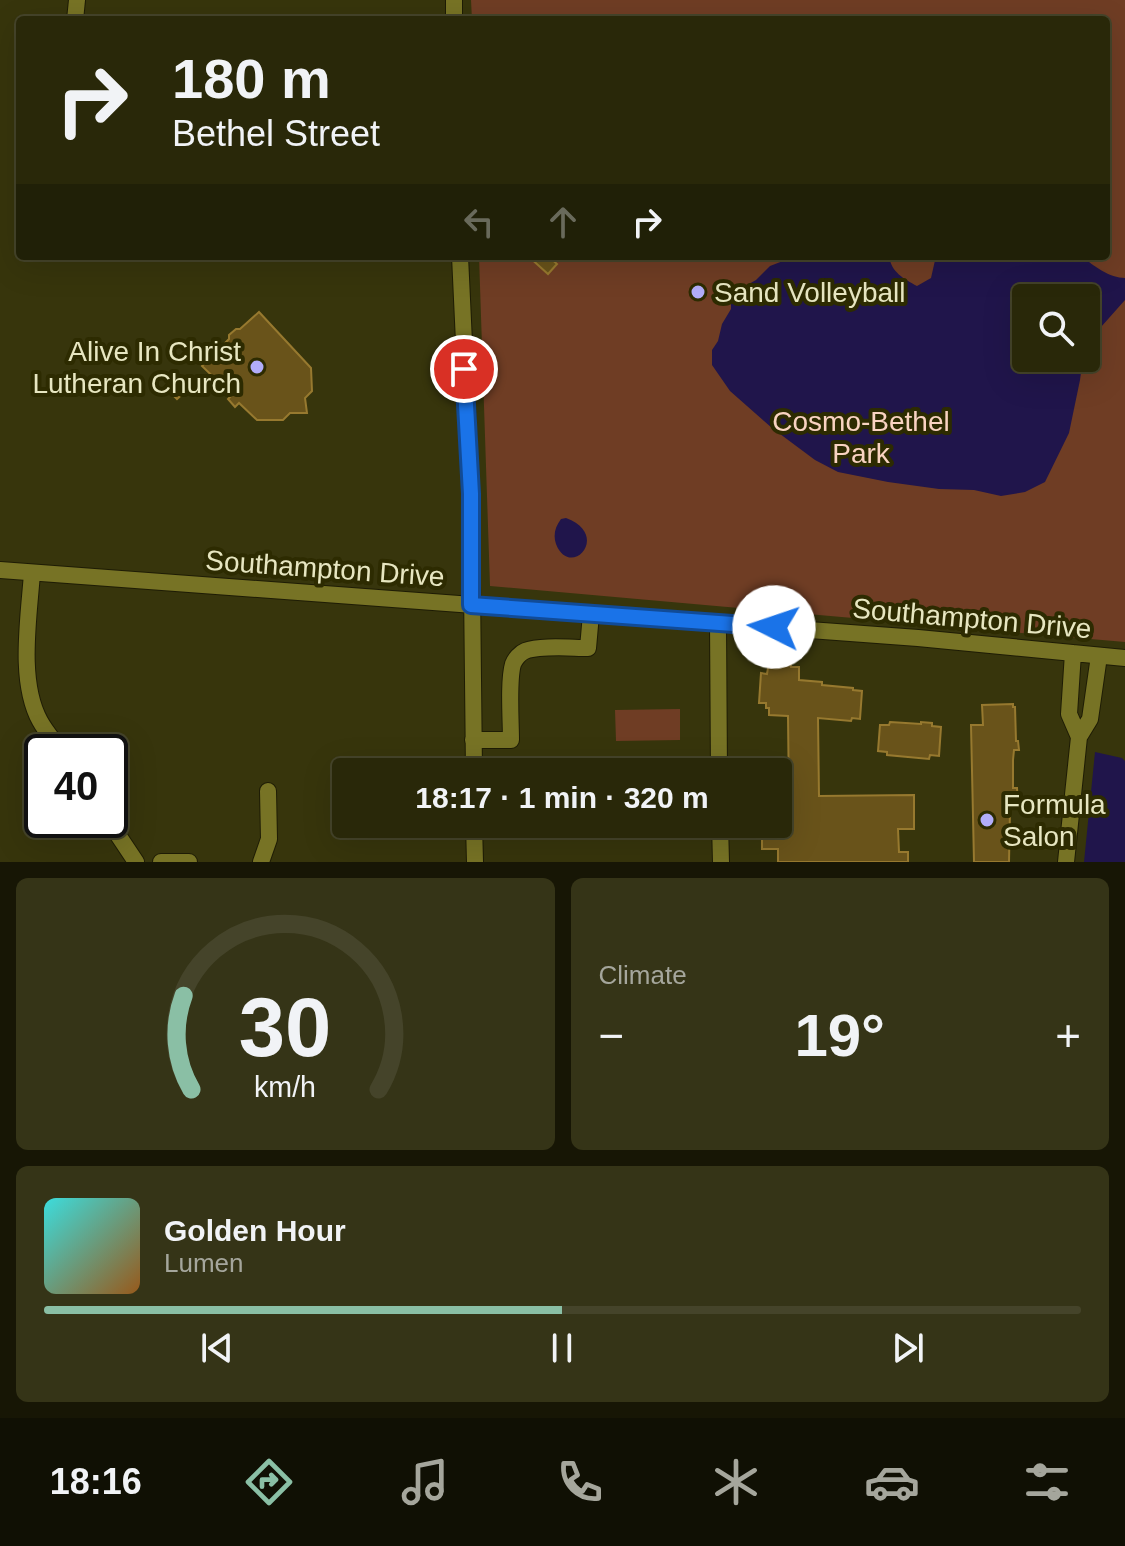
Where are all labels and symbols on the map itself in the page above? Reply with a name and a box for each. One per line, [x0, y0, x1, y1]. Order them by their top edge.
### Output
place label: Sand Volleyball [714, 277, 905, 308]
marker: Sand Volleyball [689, 283, 707, 301]
pin [430, 335, 498, 403]
place label: Alive In Christ Lutheran Church [32, 336, 241, 399]
marker: Alive In Christ Lutheran Church [248, 358, 266, 376]
park label: Cosmo-Bethel Park [772, 406, 950, 469]
street label: Southampton Drive [204, 545, 446, 592]
position arrow [732, 585, 816, 669]
street label: Southampton Drive [851, 593, 1093, 644]
speed limit sign: 40 [24, 734, 128, 838]
place label: Formula Salon [1003, 789, 1106, 852]
marker: Formula Salon [978, 811, 996, 829]

